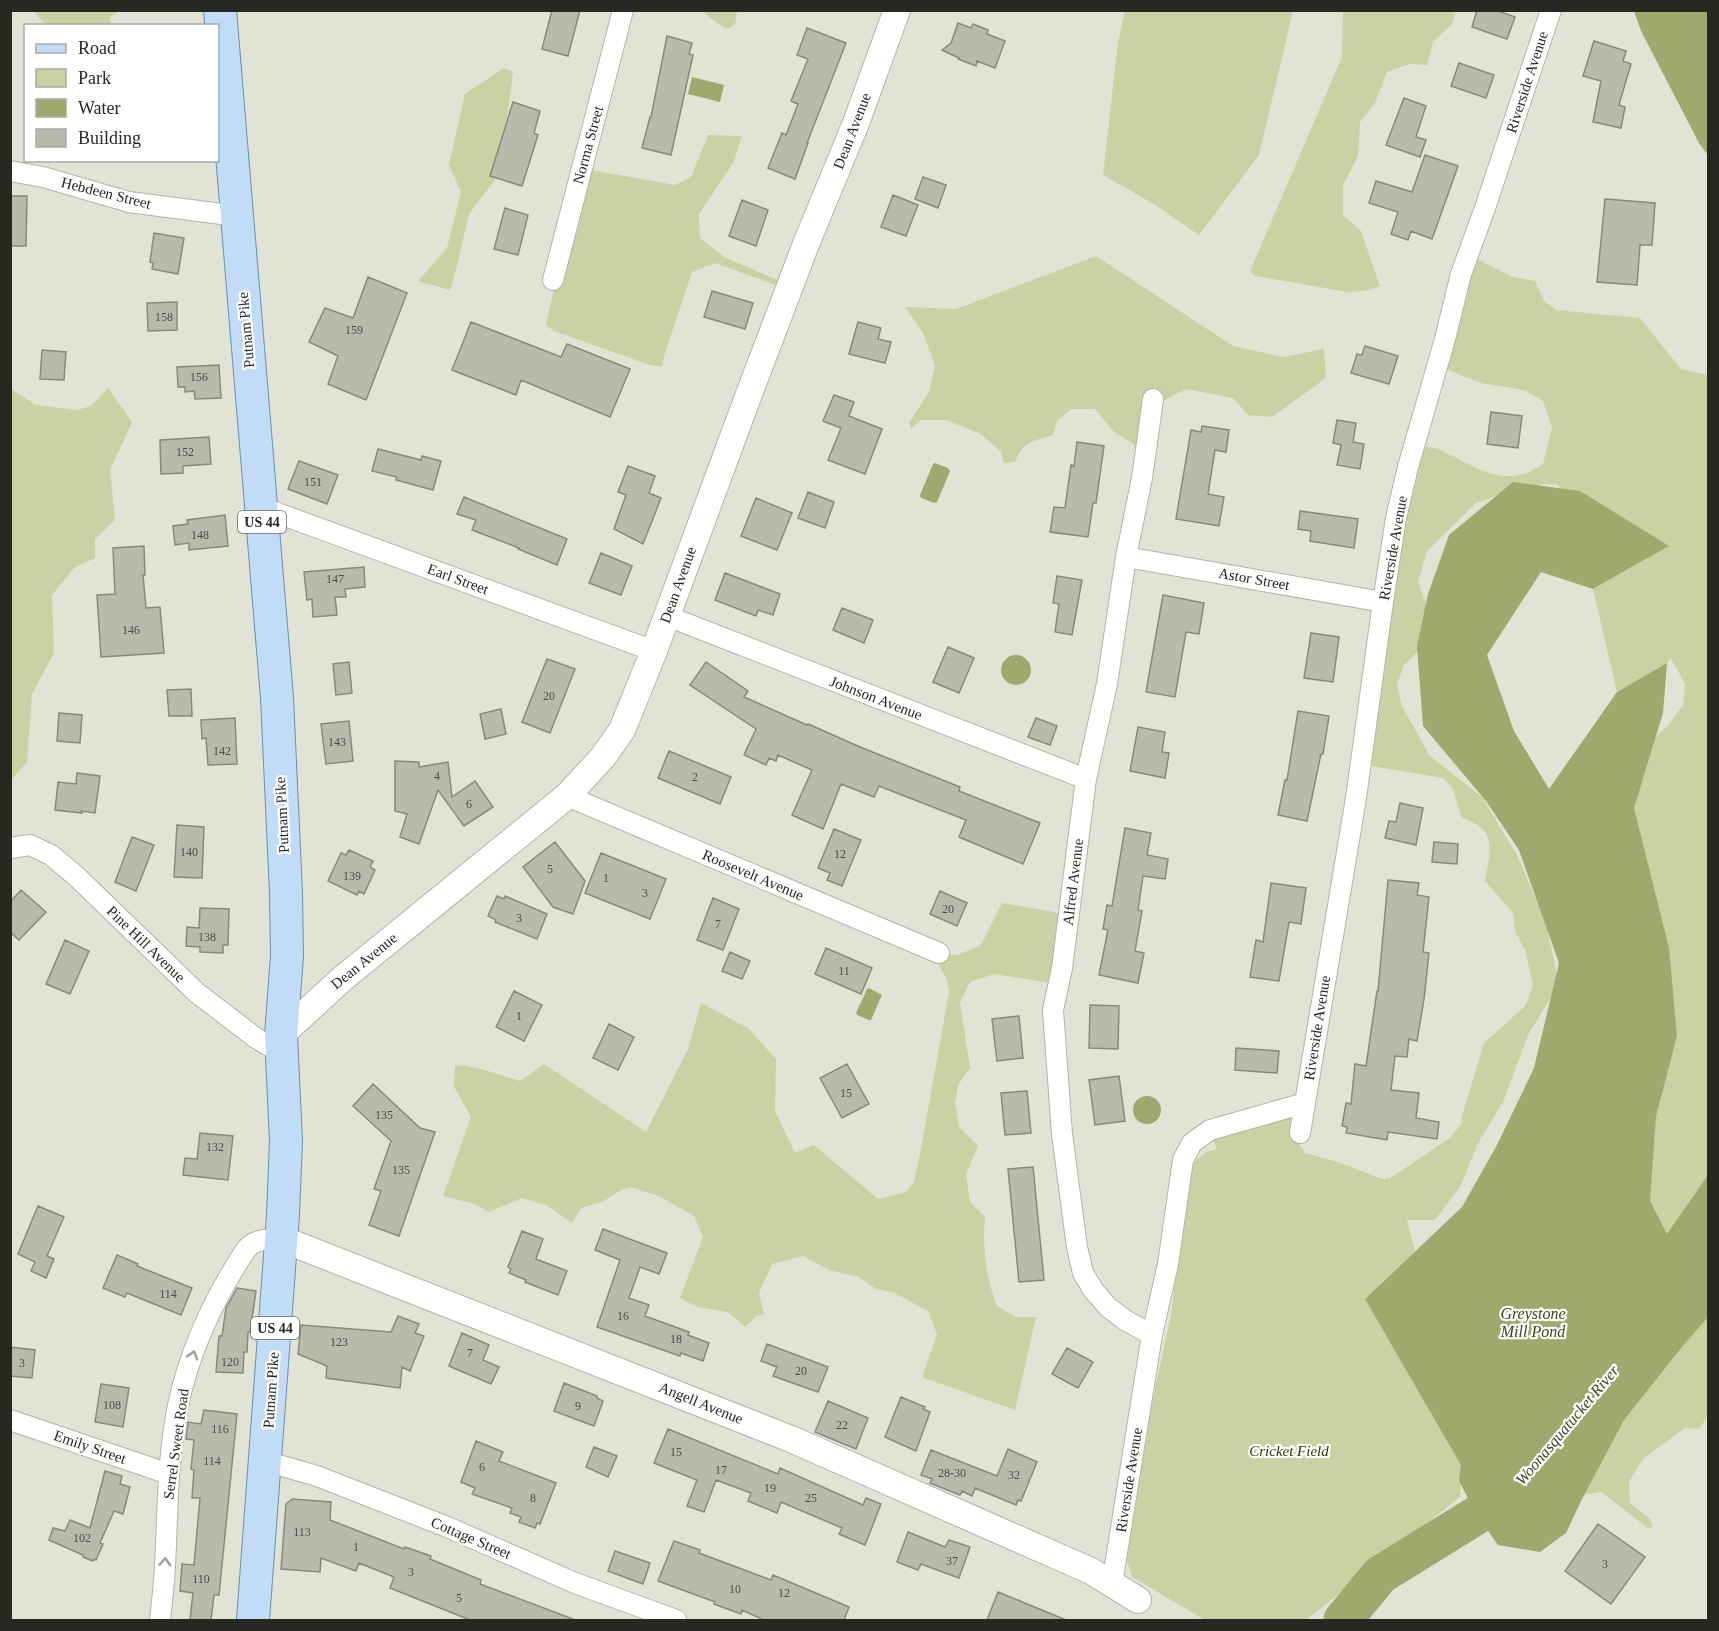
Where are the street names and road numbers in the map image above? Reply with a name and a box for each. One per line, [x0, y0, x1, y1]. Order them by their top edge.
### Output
street label: Riverside Avenue [1503, 29, 1551, 135]
street label: Dean Avenue [830, 90, 874, 171]
street label: Norma Street [570, 103, 606, 186]
street label: Hebdeen Street [59, 174, 153, 212]
street label: Putnam Pike [235, 291, 257, 369]
street label: Riverside Avenue [1376, 494, 1410, 602]
road number: US 44 [238, 511, 286, 533]
street label: Dean Avenue [657, 544, 699, 625]
street label: Earl Street [425, 561, 491, 598]
street label: Astor Street [1217, 565, 1292, 593]
street label: Johnson Avenue [828, 673, 925, 723]
street label: Putnam Pike [272, 776, 292, 853]
street label: Alfred Avenue [1060, 837, 1086, 926]
street label: Roosevelt Avenue [700, 846, 806, 904]
street label: Pine Hill Avenue [104, 903, 189, 985]
street label: Dean Avenue [328, 929, 400, 992]
street label: Riverside Avenue [1301, 974, 1333, 1082]
road number: US 44 [251, 1317, 299, 1339]
street label: Putnam Pike [260, 1351, 282, 1429]
street label: Angell Avenue [657, 1379, 746, 1427]
street label: Serrel Sweet Road [160, 1387, 192, 1500]
street label: Riverside Avenue [1113, 1426, 1145, 1534]
street label: Emily Street [52, 1427, 129, 1467]
street label: Cottage Street [429, 1514, 514, 1562]

